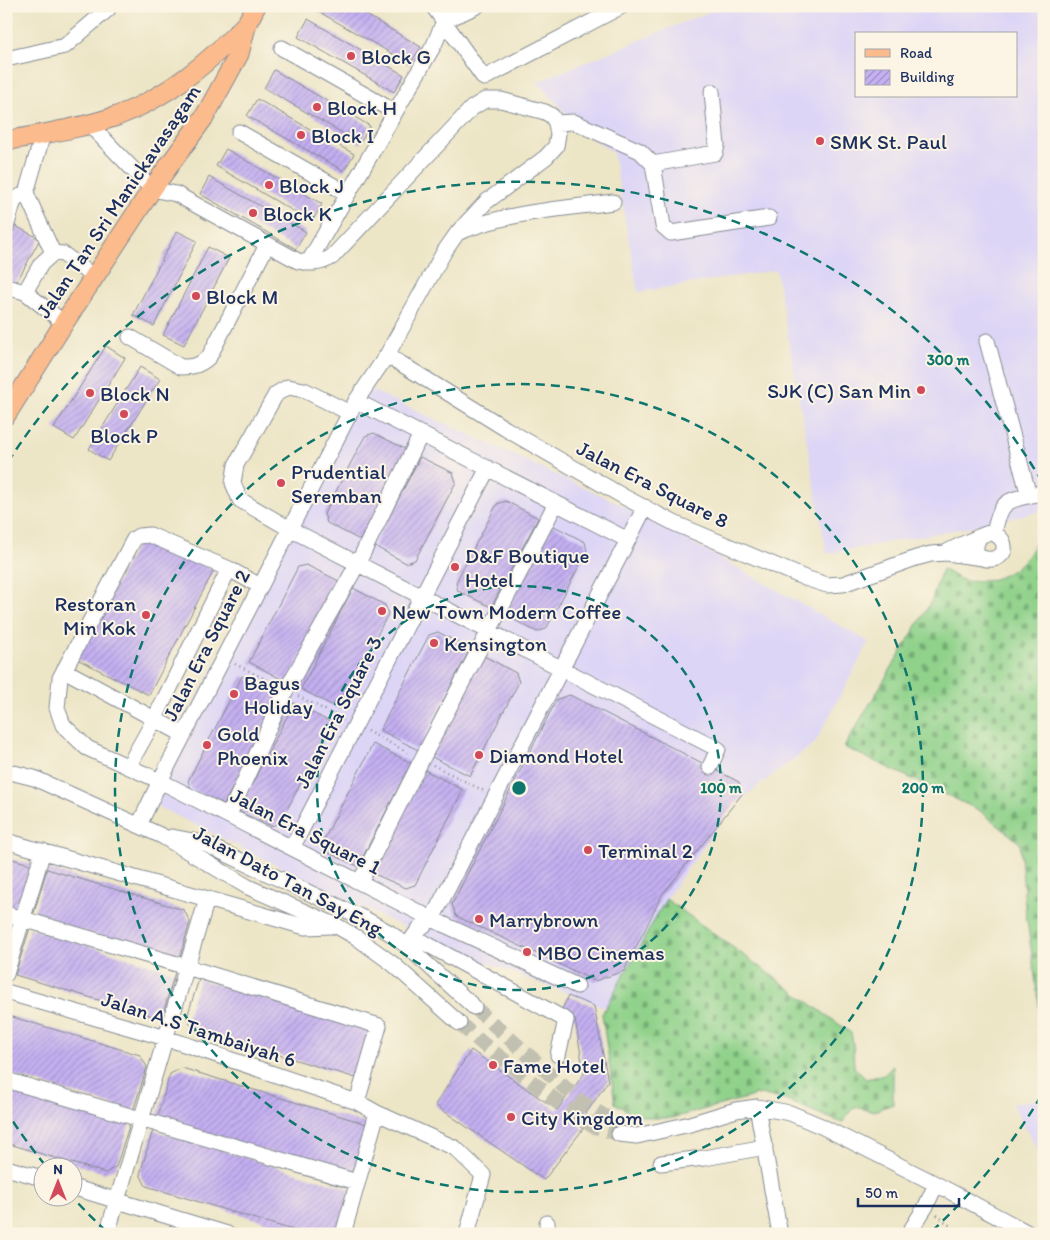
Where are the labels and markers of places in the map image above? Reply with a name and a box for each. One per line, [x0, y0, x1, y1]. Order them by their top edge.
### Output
place label: Block G [361, 44, 431, 69]
marker: Block G [345, 50, 357, 62]
place label: Block H [327, 95, 397, 120]
marker: Block H [311, 101, 323, 113]
place label: Block I [311, 123, 374, 148]
marker: Block I [295, 129, 307, 141]
place label: SMK St. Paul [830, 129, 947, 154]
marker: SMK St. Paul [814, 135, 826, 147]
place label: Block J [279, 173, 344, 198]
marker: Block J [263, 179, 275, 191]
place label: Block K [263, 201, 332, 226]
marker: Block K [247, 207, 259, 219]
place label: Block M [206, 284, 278, 309]
marker: Block M [190, 290, 202, 302]
place label: SJK (C) San Min [767, 378, 911, 403]
place label: Block N [100, 381, 170, 406]
marker: SJK (C) San Min [915, 384, 927, 396]
marker: Block N [84, 387, 96, 399]
marker: Block P [118, 408, 130, 420]
place label: Block P [90, 423, 158, 448]
place label: Prudential Seremban [291, 459, 386, 508]
marker: Prudential Seremban [275, 477, 287, 489]
place label: D&F Boutique Hotel [465, 543, 590, 592]
marker: D&F Boutique Hotel [449, 561, 461, 573]
place label: Restoran Min Kok [54, 591, 136, 640]
place label: New Town Modern Coffee [392, 599, 621, 624]
marker: New Town Modern Coffee [376, 605, 388, 617]
marker: Restoran Min Kok [140, 609, 152, 621]
place label: Kensington [444, 631, 547, 656]
marker: Kensington [428, 637, 440, 649]
place label: Bagus Holiday [244, 670, 313, 719]
marker: Bagus Holiday [228, 688, 240, 700]
place label: Gold Phoenix [217, 721, 289, 770]
marker: Gold Phoenix [201, 739, 213, 751]
place label: Diamond Hotel [489, 743, 623, 768]
marker: Diamond Hotel [473, 749, 485, 761]
centre of rings [510, 779, 528, 797]
place label: Terminal 2 [598, 838, 693, 863]
marker: Terminal 2 [582, 844, 594, 856]
place label: Marrybrown [489, 907, 598, 932]
marker: Marrybrown [473, 913, 485, 925]
place label: MBO Cinemas [537, 940, 665, 965]
marker: MBO Cinemas [521, 946, 533, 958]
place label: Fame Hotel [503, 1053, 605, 1078]
marker: Fame Hotel [487, 1059, 499, 1071]
place label: City Kingdom [521, 1105, 643, 1130]
marker: City Kingdom [505, 1111, 517, 1123]

